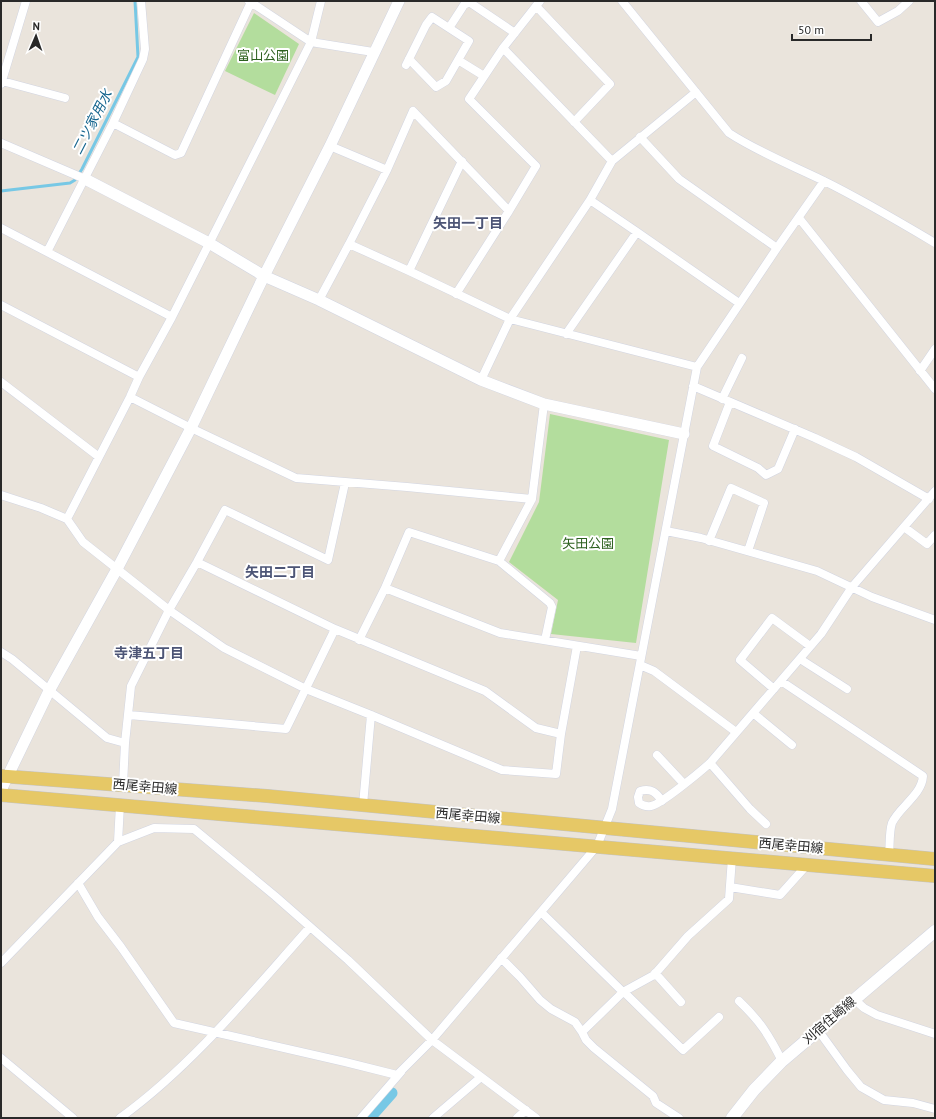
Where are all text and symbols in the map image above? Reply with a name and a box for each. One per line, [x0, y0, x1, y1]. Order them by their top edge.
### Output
north arrow [16, 16, 56, 56]
scale bar [792, 16, 871, 42]
text: N [32, 19, 40, 33]
text: 50 m [798, 22, 824, 37]
park label: 富山公園 [237, 47, 289, 64]
water label: 二ツ家用水 [68, 85, 117, 157]
district label: 矢田一丁目 [433, 214, 503, 232]
park label: 矢田公園 [562, 535, 614, 552]
district label: 矢田二丁目 [245, 563, 315, 581]
district label: 寺津五丁目 [114, 644, 184, 662]
street label: 西尾幸田線 [112, 775, 178, 798]
street label: 西尾幸田線 [435, 804, 501, 827]
street label: 西尾幸田線 [758, 834, 824, 857]
street label: 刈宿住崎線 [799, 993, 859, 1048]

